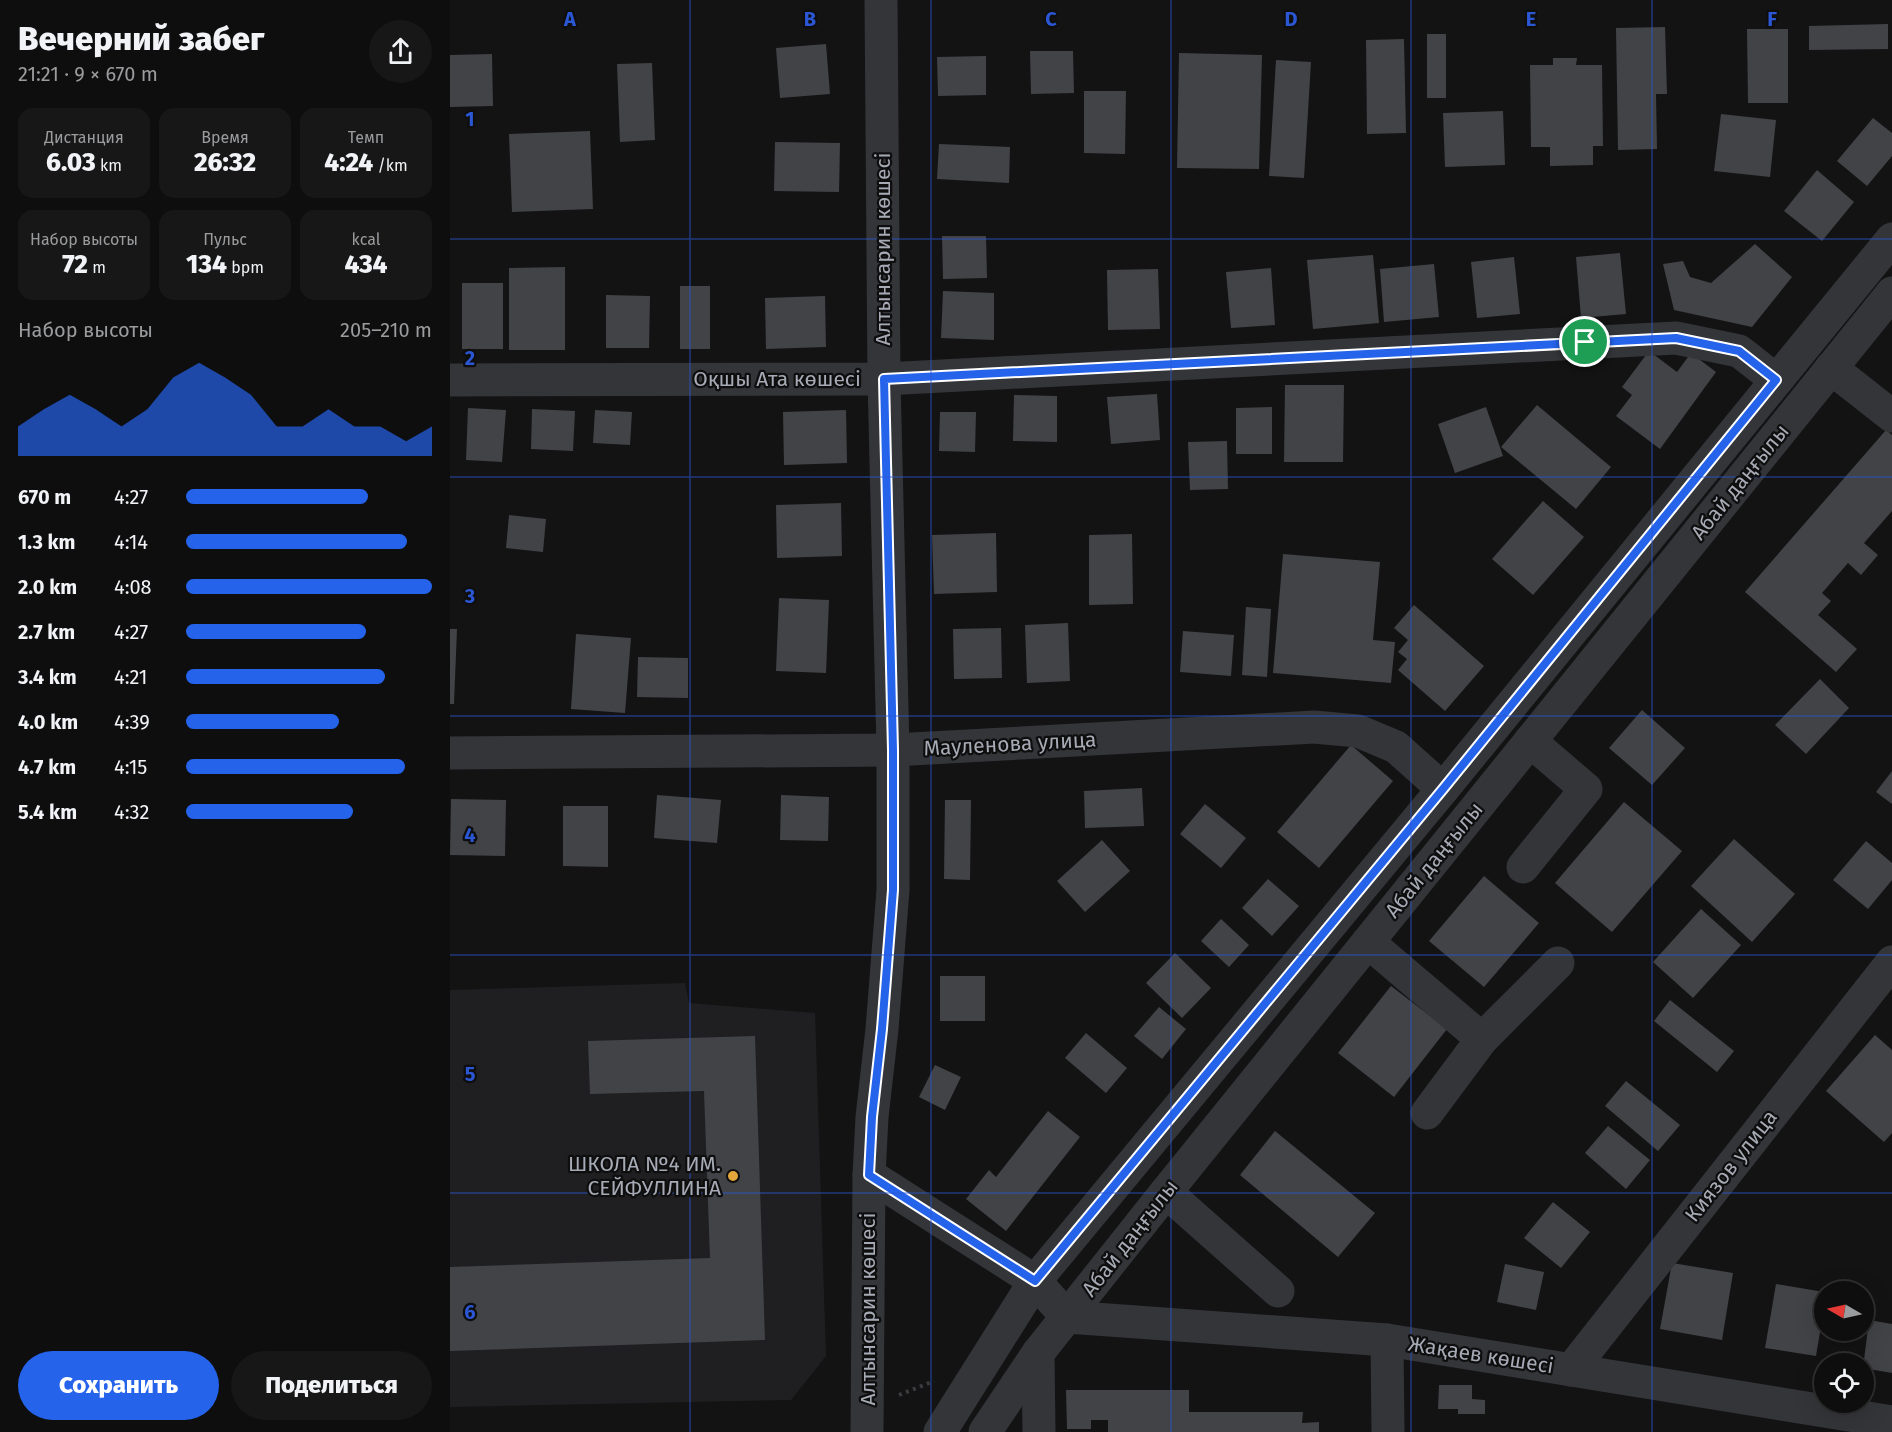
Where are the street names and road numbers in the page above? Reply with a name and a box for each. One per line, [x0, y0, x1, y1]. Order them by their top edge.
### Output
street label: Алтынсарин көшесі [870, 153, 896, 345]
street label: Оқшы Ата көшесі [693, 366, 861, 392]
street label: Абай даңғылы [1685, 419, 1795, 545]
street label: Мауленова улица [923, 726, 1097, 762]
street label: Абай даңғылы [1379, 797, 1489, 923]
street label: Киязов улица [1679, 1105, 1783, 1227]
street label: Абай даңғылы [1076, 1174, 1184, 1302]
street label: Алтынсарин көшесі [855, 1213, 881, 1405]
street label: Жақаев көшесі [1406, 1331, 1556, 1379]

